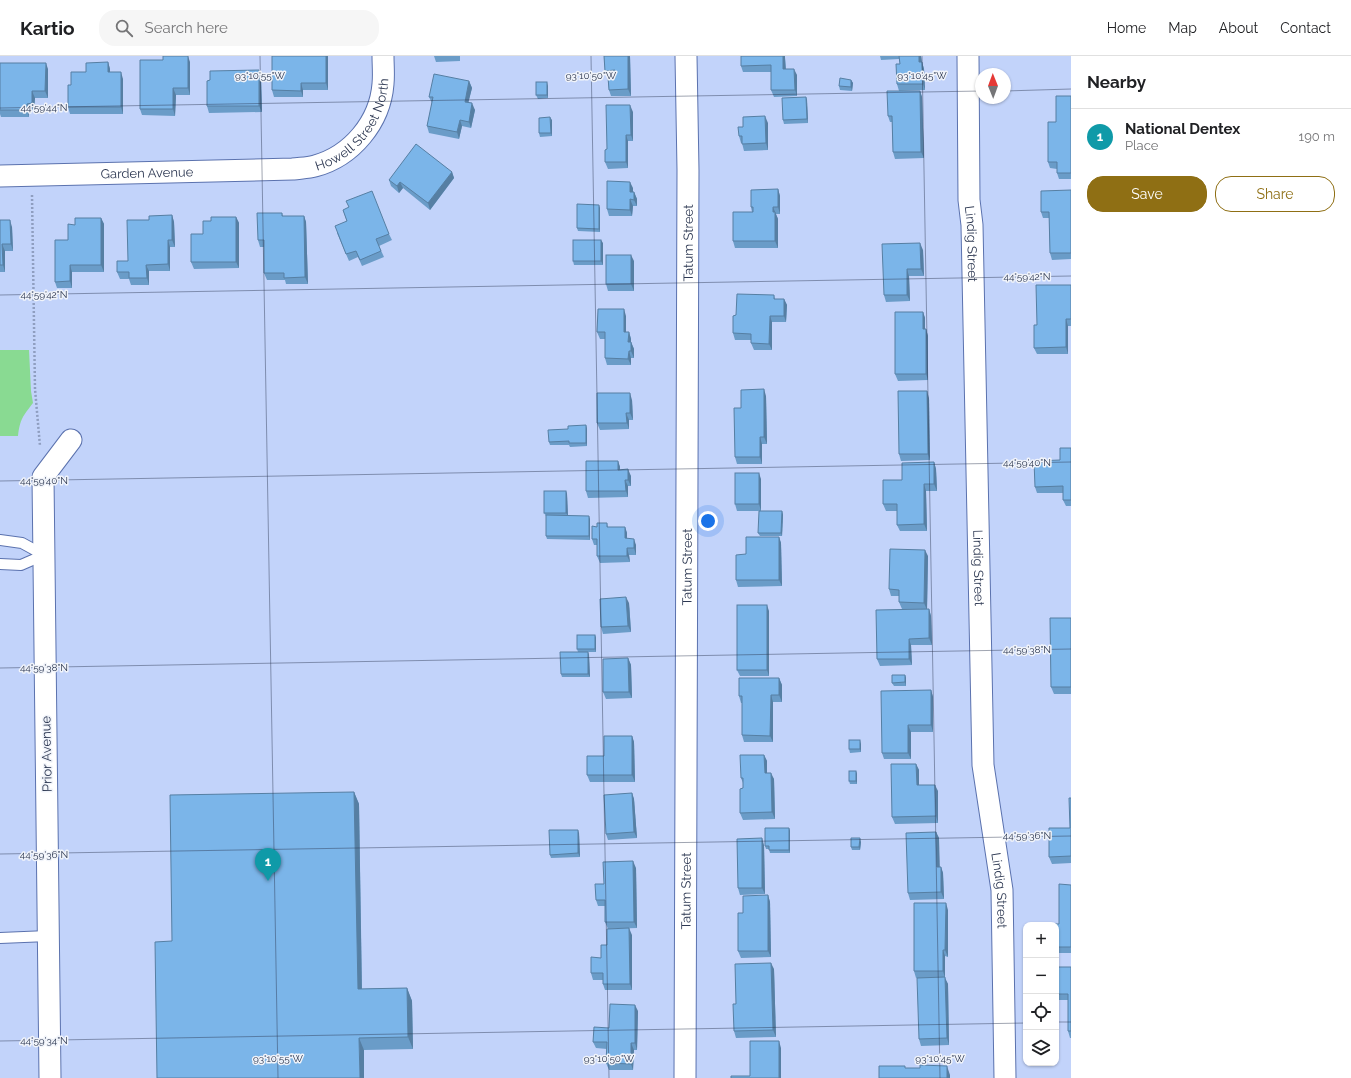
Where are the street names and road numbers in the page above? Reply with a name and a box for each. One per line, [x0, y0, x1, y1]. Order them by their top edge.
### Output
street label: Howell Street North [313, 78, 391, 174]
street label: Garden Avenue [100, 164, 194, 182]
street label: Tatum Street [681, 204, 696, 282]
street label: Lindig Street [962, 205, 980, 283]
street label: Tatum Street [680, 528, 695, 606]
street label: Lindig Street [970, 529, 987, 607]
street label: Prior Avenue [38, 715, 55, 792]
street label: Lindig Street [988, 851, 1010, 929]
street label: Tatum Street [678, 852, 694, 930]

